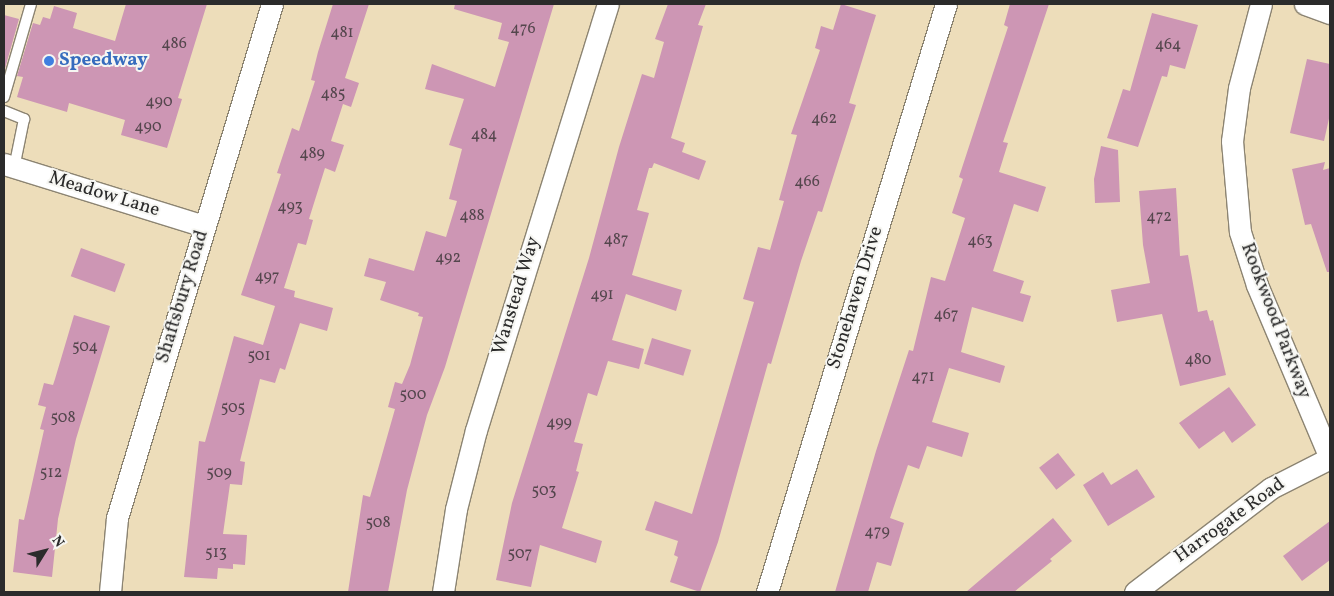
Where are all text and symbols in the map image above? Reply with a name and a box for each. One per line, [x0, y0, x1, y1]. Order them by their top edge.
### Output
house number: 476 [510, 19, 536, 39]
house number: 481 [330, 23, 354, 43]
house number: 486 [161, 34, 187, 54]
house number: 464 [1155, 35, 1181, 55]
place label: Speedway [59, 50, 148, 72]
marker: Speedway [43, 55, 55, 67]
house number: 485 [321, 84, 345, 104]
house number: 490 [145, 92, 173, 112]
house number: 462 [811, 109, 837, 129]
house number: 490 [134, 117, 162, 137]
house number: 484 [471, 125, 497, 145]
house number: 489 [299, 144, 325, 164]
street label: Meadow Lane [46, 167, 162, 223]
house number: 466 [794, 172, 820, 192]
house number: 493 [277, 197, 303, 217]
house number: 488 [459, 206, 485, 226]
house number: 472 [1146, 207, 1172, 227]
street label: Stonehaven Drive [823, 224, 889, 372]
street label: Shaftsbury Road [152, 227, 214, 367]
house number: 487 [603, 230, 629, 250]
house number: 463 [967, 231, 993, 251]
street label: Wanstead Way [488, 234, 546, 358]
street label: Rookwood Parkway [1235, 240, 1315, 402]
house number: 492 [435, 248, 461, 268]
house number: 497 [254, 267, 280, 287]
house number: 491 [590, 285, 614, 305]
house number: 467 [933, 305, 959, 325]
house number: 504 [72, 337, 98, 357]
house number: 501 [247, 346, 271, 366]
house number: 480 [1185, 350, 1211, 370]
house number: 471 [911, 367, 935, 387]
house number: 500 [400, 385, 426, 405]
house number: 505 [221, 398, 245, 418]
house number: 508 [50, 408, 76, 428]
house number: 499 [546, 413, 572, 433]
house number: 512 [40, 463, 62, 483]
house number: 509 [206, 463, 232, 483]
street label: Harrogate Road [1170, 473, 1290, 569]
house number: 503 [532, 481, 556, 501]
house number: 508 [365, 513, 391, 533]
house number: 479 [864, 522, 890, 542]
north arrow [20, 526, 70, 576]
text: N [47, 532, 68, 552]
house number: 513 [205, 543, 227, 563]
house number: 507 [508, 544, 532, 564]

